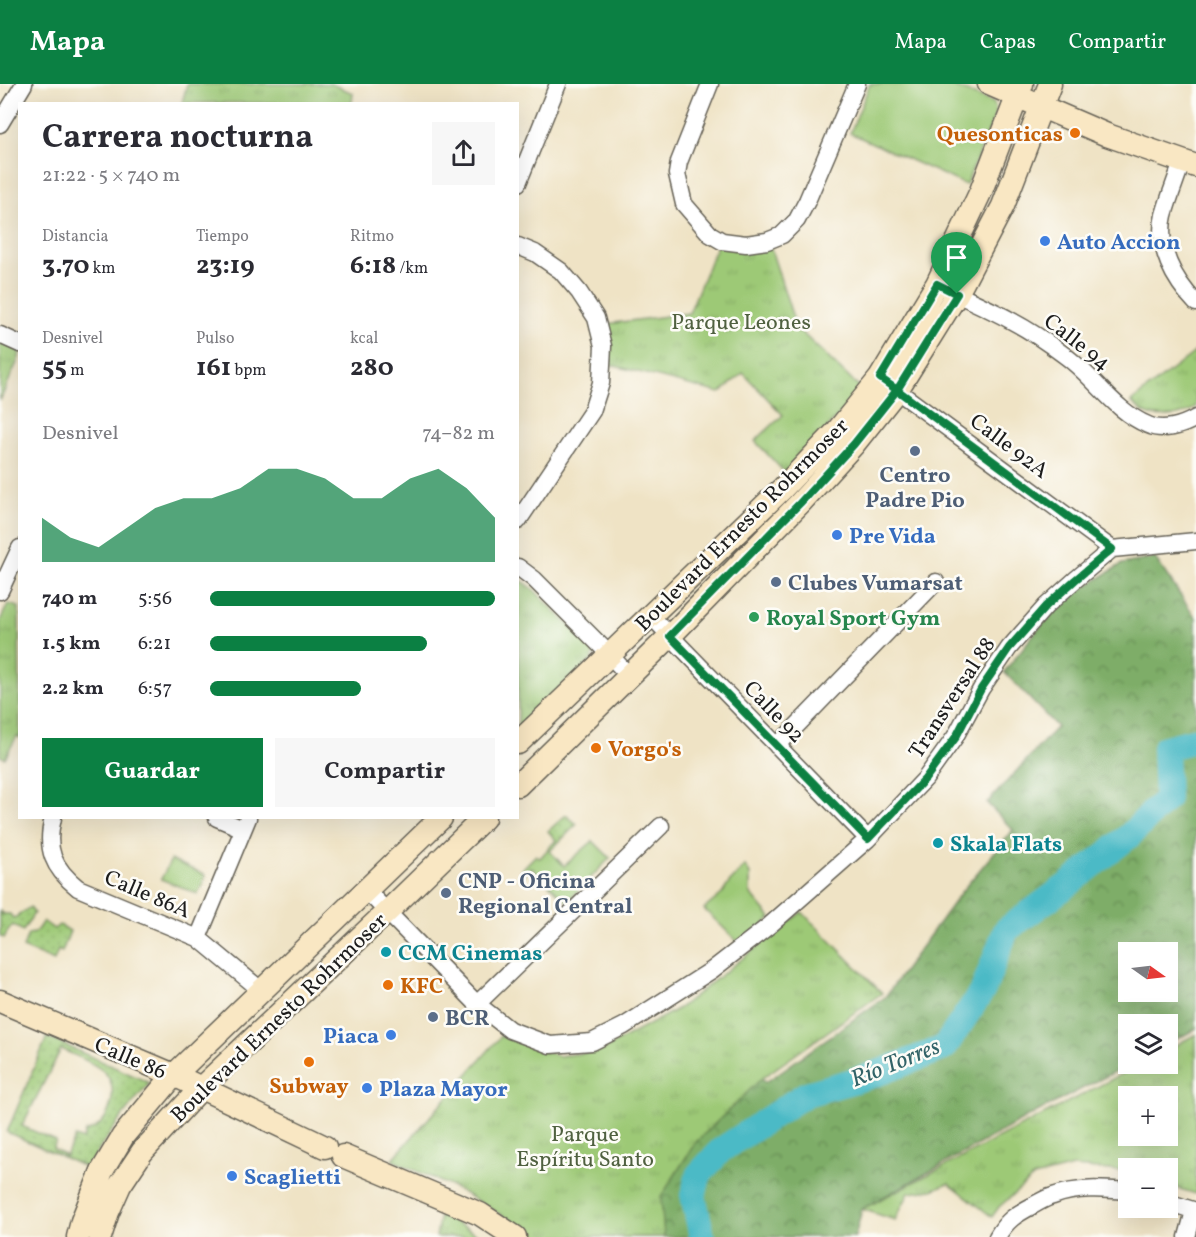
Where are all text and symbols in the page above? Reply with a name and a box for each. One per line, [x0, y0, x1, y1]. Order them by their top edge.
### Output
text: Mapa [30, 23, 105, 62]
text: Mapa [895, 28, 947, 57]
text: Capas [980, 28, 1036, 57]
text: Compartir [1069, 28, 1166, 57]
text: Carrera nocturna [42, 116, 313, 162]
place label: Quesonticas [937, 120, 1063, 151]
button: share [432, 122, 495, 185]
marker: Quesonticas [1068, 126, 1082, 140]
text: 21:22 · 5 × 740 m [42, 162, 180, 190]
text: Distancia [42, 226, 108, 248]
text: Tiempo [196, 226, 249, 248]
text: Ritmo [350, 226, 394, 248]
place label: Auto Accion [1057, 228, 1181, 259]
pin [931, 232, 982, 294]
marker: Auto Accion [1038, 234, 1052, 248]
icon: arrive [940, 241, 973, 274]
text: 3.70 [42, 248, 89, 284]
text: 23:19 [196, 248, 255, 284]
text: 6:18 [350, 248, 396, 284]
text: km [89, 258, 116, 280]
text: /km [396, 258, 428, 280]
street label: Calle 94 [1036, 307, 1116, 379]
park label: Parque Leones [671, 308, 811, 339]
text: Desnivel [42, 328, 103, 350]
text: Pulso [196, 328, 234, 350]
text: kcal [350, 328, 378, 350]
text: 55 [42, 350, 67, 386]
text: 161 [196, 350, 231, 386]
text: 280 [350, 350, 394, 386]
text: m [67, 360, 84, 382]
text: bpm [231, 360, 266, 382]
street label: Calle 92A [962, 407, 1055, 487]
street label: Boulevard Ernesto Rohrmoser [629, 412, 857, 640]
text: Desnivel [42, 420, 118, 448]
text: 74–82 m [422, 420, 495, 448]
marker: Centro Padre Pio [908, 444, 922, 458]
place label: Centro Padre Pio [865, 461, 965, 517]
place label: Pre Vida [849, 522, 936, 553]
marker: Pre Vida [830, 528, 844, 542]
place label: Clubes Vumarsat [788, 569, 963, 600]
marker: Clubes Vumarsat [769, 575, 783, 589]
text: 740 m [42, 585, 97, 613]
text: 5:56 [138, 585, 172, 613]
place label: Royal Sport Gym [766, 604, 940, 635]
marker: Royal Sport Gym [747, 610, 761, 624]
text: 1.5 km [42, 630, 101, 658]
text: 6:21 [138, 630, 171, 658]
street label: Transversal 88 [902, 632, 1004, 765]
street label: Calle 92 [735, 674, 811, 751]
text: 2.2 km [42, 675, 104, 703]
text: 6:57 [138, 675, 172, 703]
place label: Vorgo's [608, 735, 682, 766]
button: Guardar [42, 738, 263, 807]
button: Compartir [275, 738, 495, 807]
marker: Vorgo's [589, 741, 603, 755]
place label: Skala Flats [950, 830, 1062, 861]
marker: Skala Flats [931, 836, 945, 850]
street label: Calle 86A [99, 863, 195, 927]
place label: CNP - Oficina Regional Central [458, 867, 633, 923]
marker: CNP - Oficina Regional Central [439, 886, 453, 900]
street label: Boulevard Ernesto Rohrmoser [164, 907, 395, 1131]
place label: CCM Cinemas [398, 939, 543, 970]
north arrow [1118, 942, 1178, 1002]
map controls [1118, 942, 1178, 1218]
marker: CCM Cinemas [379, 945, 393, 959]
place label: KFC [400, 972, 443, 1003]
marker: KFC [381, 978, 395, 992]
place label: BCR [445, 1004, 490, 1035]
marker: BCR [426, 1010, 440, 1024]
button: layers [1118, 1014, 1178, 1074]
place label: Piaca [323, 1022, 379, 1053]
marker: Piaca [384, 1028, 398, 1042]
street label: Calle 86 [89, 1030, 171, 1088]
water label: Río Torres [846, 1030, 946, 1097]
marker: Subway [302, 1055, 316, 1069]
place label: Subway [269, 1072, 349, 1103]
place label: Plaza Mayor [379, 1075, 508, 1106]
marker: Plaza Mayor [360, 1081, 374, 1095]
button: + [1118, 1086, 1178, 1146]
park label: Parque Espíritu Santo [516, 1120, 654, 1176]
button: − [1118, 1158, 1178, 1218]
place label: Scaglietti [244, 1163, 341, 1194]
marker: Scaglietti [225, 1169, 239, 1183]

